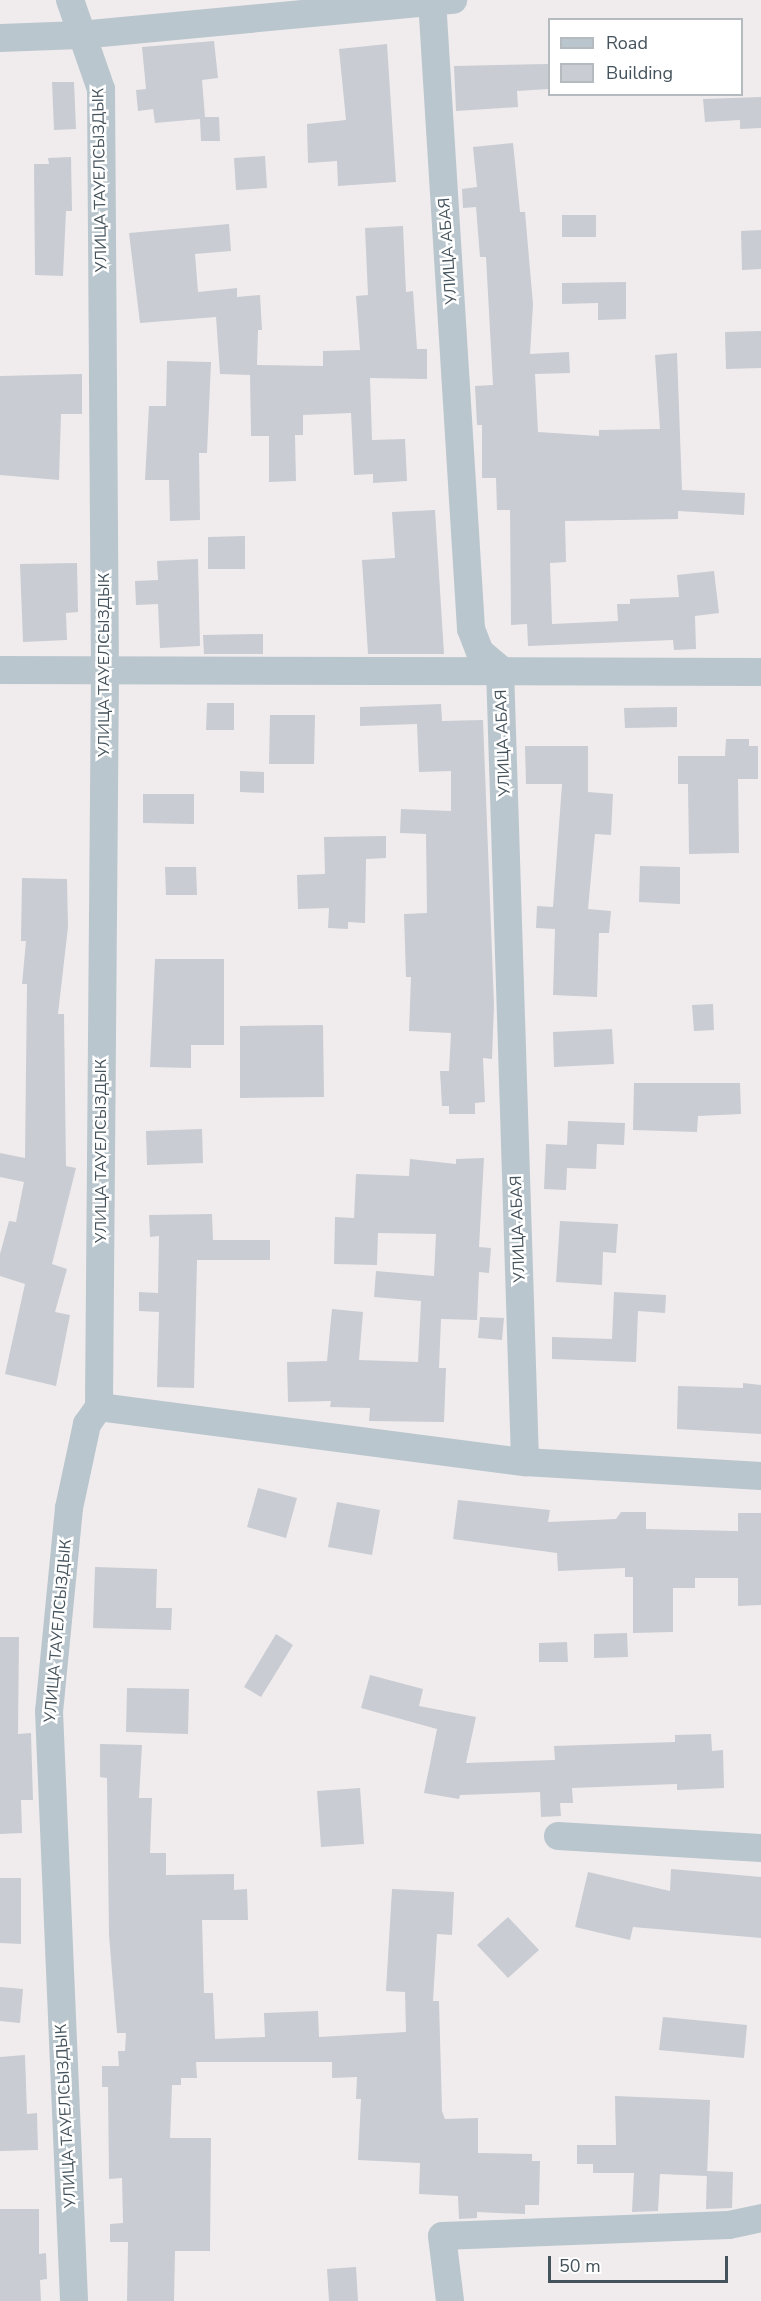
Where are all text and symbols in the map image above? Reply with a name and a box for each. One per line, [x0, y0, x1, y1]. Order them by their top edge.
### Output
legend [548, 18, 743, 96]
text: Road [606, 31, 648, 55]
text: Building [606, 61, 673, 85]
street label: УЛИЦА ТАУЕЛСЫЗДЫК [89, 88, 111, 272]
street label: УЛИЦА АБАЯ [435, 197, 461, 305]
street label: УЛИЦА ТАУЕЛСЫЗДЫК [94, 573, 114, 757]
street label: УЛИЦА АБАЯ [492, 689, 514, 797]
street label: УЛИЦА ТАУЕЛСЫЗДЫК [91, 1059, 111, 1243]
street label: УЛИЦА АБАЯ [507, 1175, 529, 1283]
street label: УЛИЦА ТАУЕЛСЫЗДЫК [40, 1538, 76, 1724]
street label: УЛИЦА ТАУЕЛСЫЗДЫК [52, 2024, 80, 2208]
scale bar [551, 2244, 731, 2282]
text: 50 m [559, 2254, 601, 2278]

